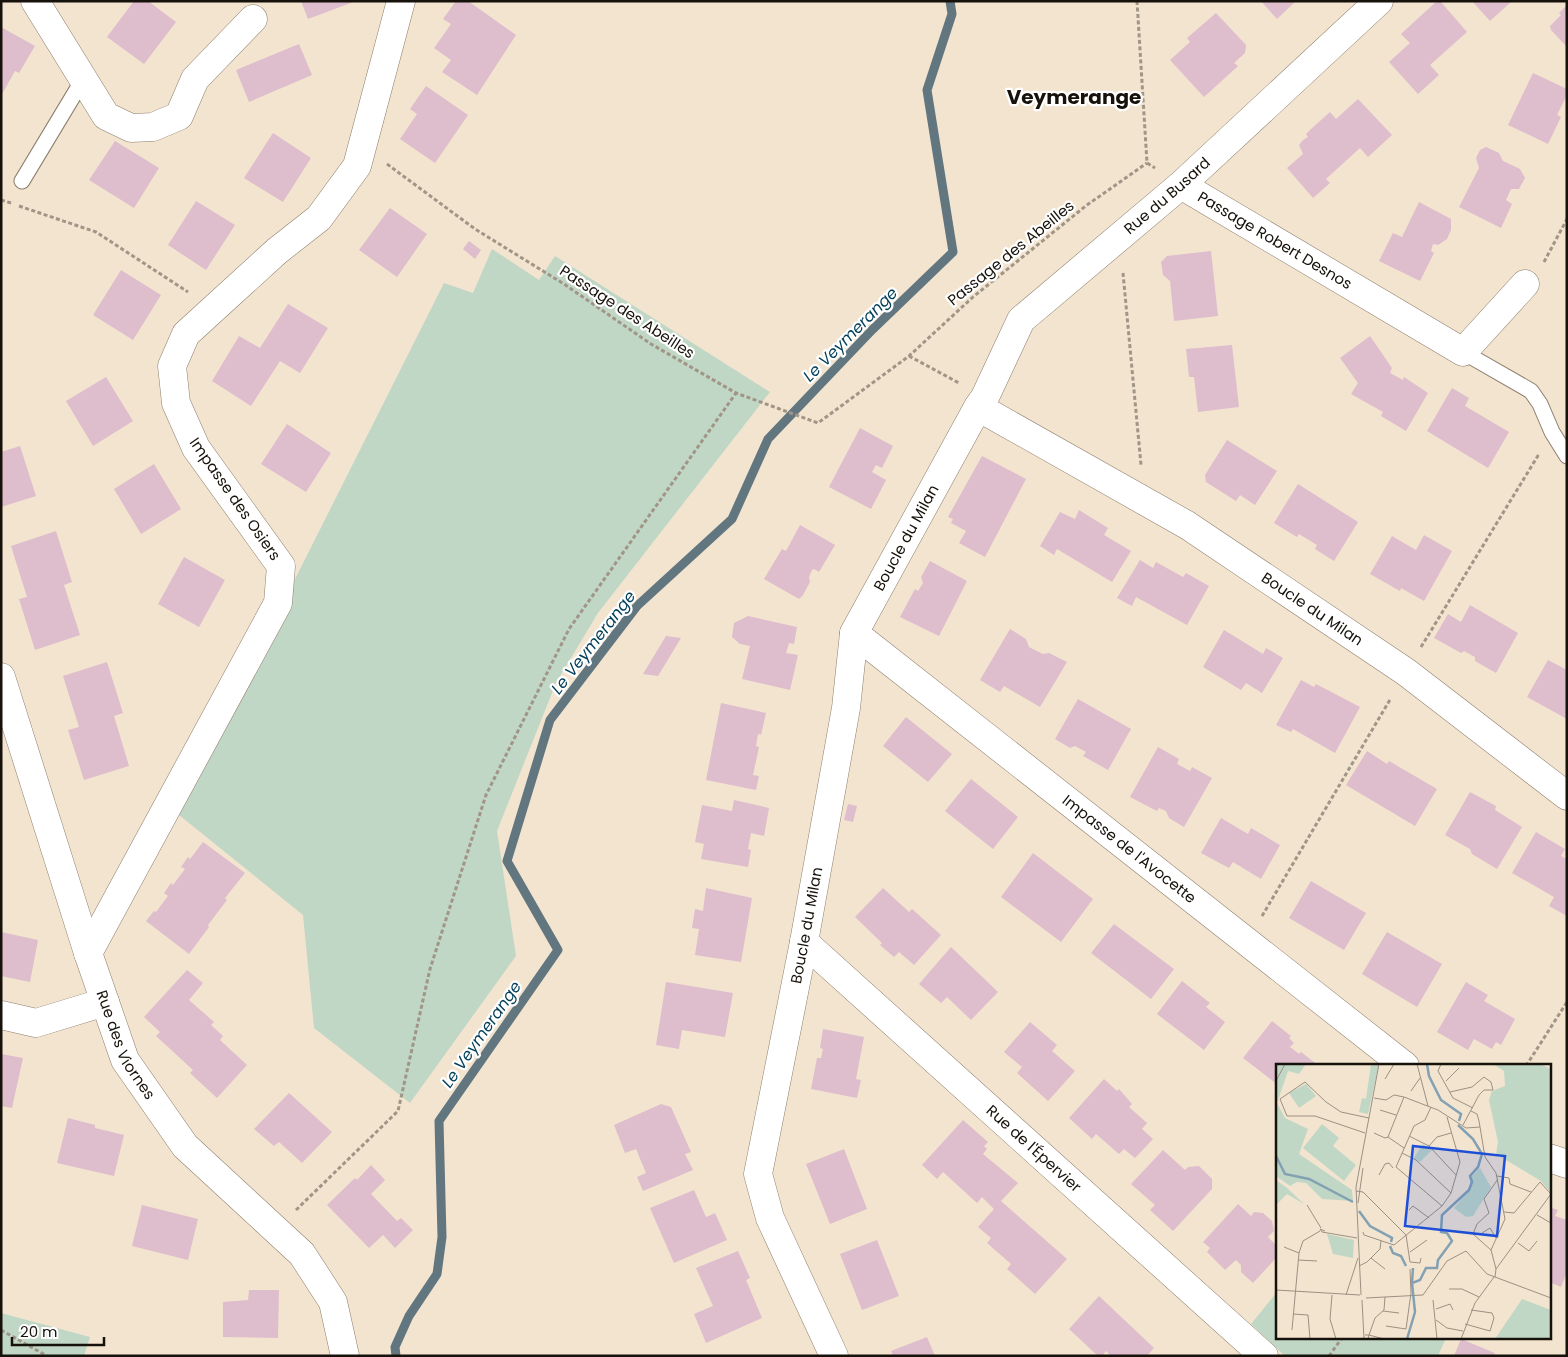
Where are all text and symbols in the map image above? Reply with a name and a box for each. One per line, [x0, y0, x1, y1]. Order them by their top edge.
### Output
district label: Veymerange [1007, 83, 1141, 111]
street label: Rue du Busard [1119, 152, 1215, 239]
street label: Passage Robert Desnos [1194, 186, 1356, 294]
street label: Passage des Abeilles [943, 195, 1078, 310]
street label: Passage des Abeilles [556, 260, 699, 363]
water label: Le Veymerange [798, 282, 903, 387]
street label: Impasse des Osiers [185, 433, 286, 565]
street label: Boucle du Milan [868, 481, 943, 595]
street label: Boucle du Milan [1257, 567, 1367, 650]
water label: Le Veymerange [546, 586, 641, 699]
street label: Impasse de l'Avocette [1058, 790, 1201, 908]
street label: Boucle du Milan [785, 865, 827, 986]
water label: Le Veymerange [436, 976, 527, 1092]
street label: Rue des Viornes [92, 987, 160, 1104]
inset map [1276, 1064, 1550, 1340]
street label: Rue de l'Épervier [982, 1100, 1086, 1197]
scale bar [12, 1314, 105, 1346]
text: 20 m [20, 1321, 58, 1342]

